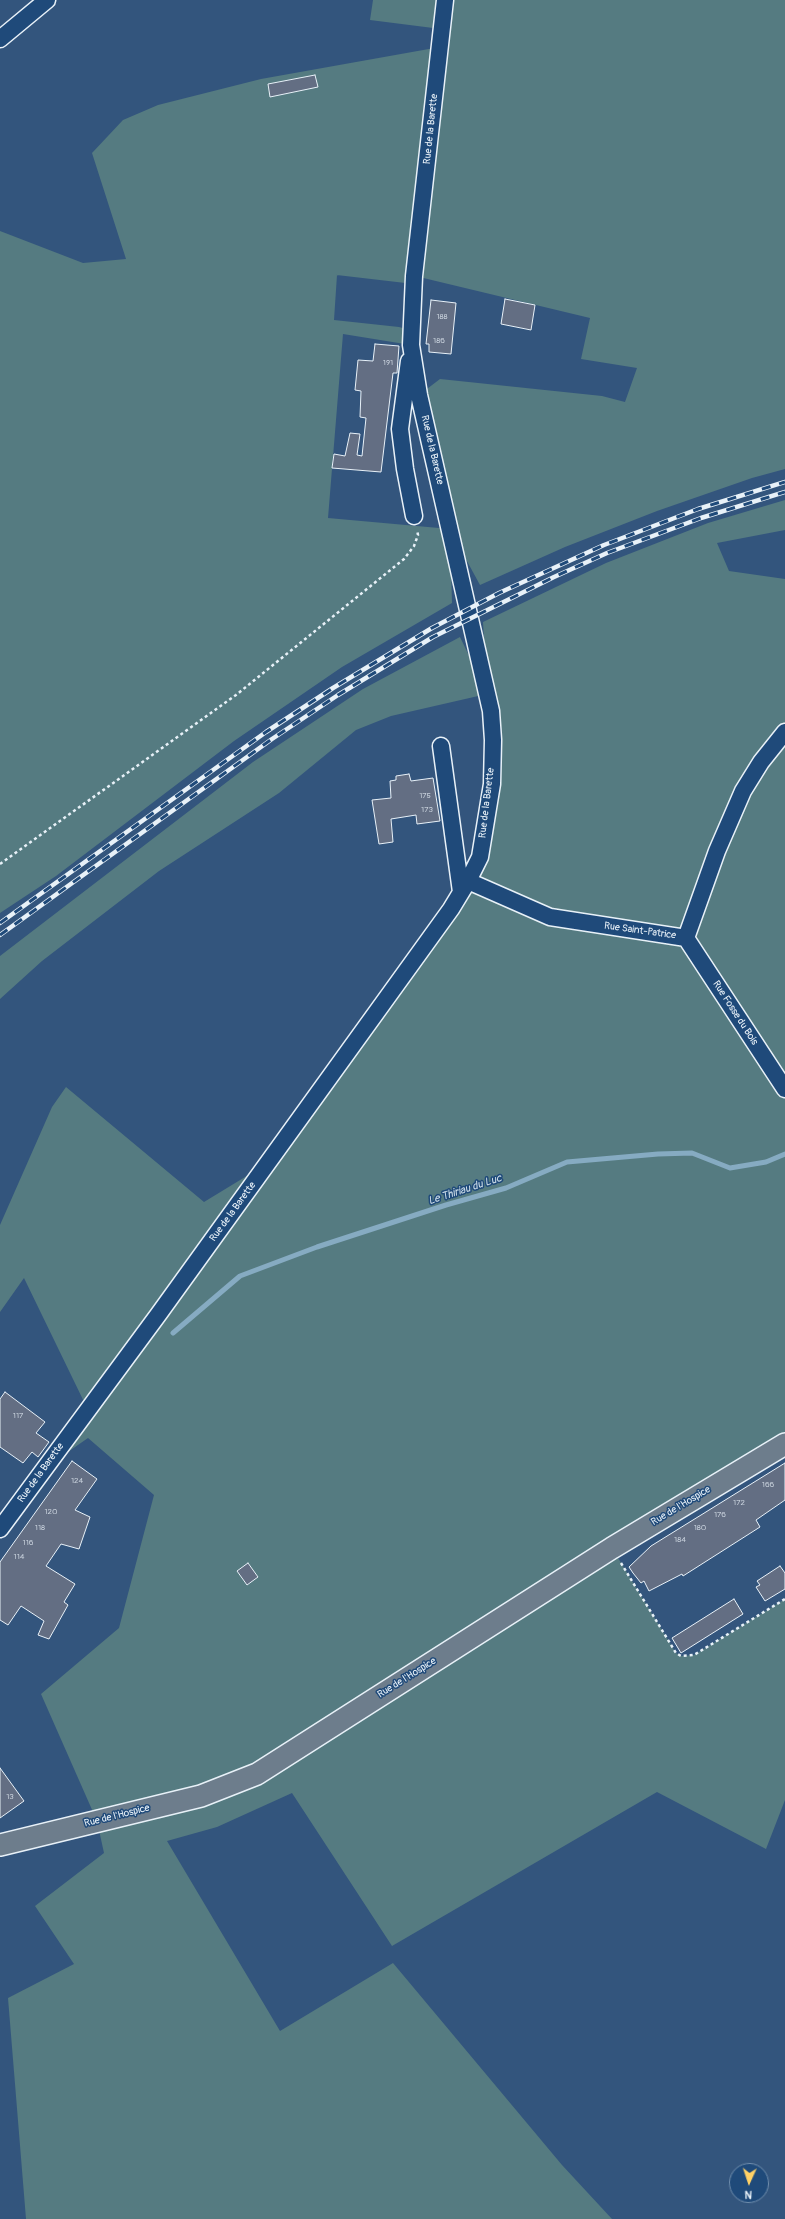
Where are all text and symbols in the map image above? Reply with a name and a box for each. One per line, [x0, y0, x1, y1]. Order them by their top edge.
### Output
street label: Rue de la Barette [421, 93, 441, 165]
house number: 188 [436, 312, 448, 322]
house number: 186 [433, 336, 445, 346]
house number: 191 [383, 358, 393, 368]
street label: Rue de la Barette [418, 414, 446, 486]
street label: Rue de la Barette [477, 767, 497, 839]
house number: 175 [419, 791, 431, 801]
house number: 173 [421, 805, 433, 815]
street label: Rue Saint-Patrice [603, 920, 677, 942]
street label: Rue Fosse du Bois [710, 979, 760, 1047]
water label: Le Thiriau du Luc [426, 1172, 504, 1208]
street label: Rue de la Barette [207, 1180, 259, 1244]
house number: 117 [13, 1411, 23, 1421]
street label: Rue de la Barette [15, 1441, 67, 1505]
house number: 124 [71, 1476, 83, 1486]
house number: 166 [762, 1480, 774, 1490]
street label: Rue de l'Hospice [649, 1484, 713, 1528]
house number: 172 [733, 1498, 745, 1508]
house number: 120 [44, 1507, 58, 1517]
house number: 176 [714, 1510, 726, 1520]
house number: 118 [35, 1523, 45, 1533]
house number: 180 [694, 1523, 706, 1533]
house number: 184 [674, 1535, 686, 1545]
house number: 116 [23, 1538, 33, 1548]
house number: 114 [14, 1552, 24, 1562]
street label: Rue de l'Hospice [375, 1655, 439, 1701]
house number: 13 [6, 1792, 14, 1802]
street label: Rue de l'Hospice [83, 1802, 151, 1830]
north arrow [729, 2163, 769, 2203]
text: N [744, 2188, 752, 2201]

